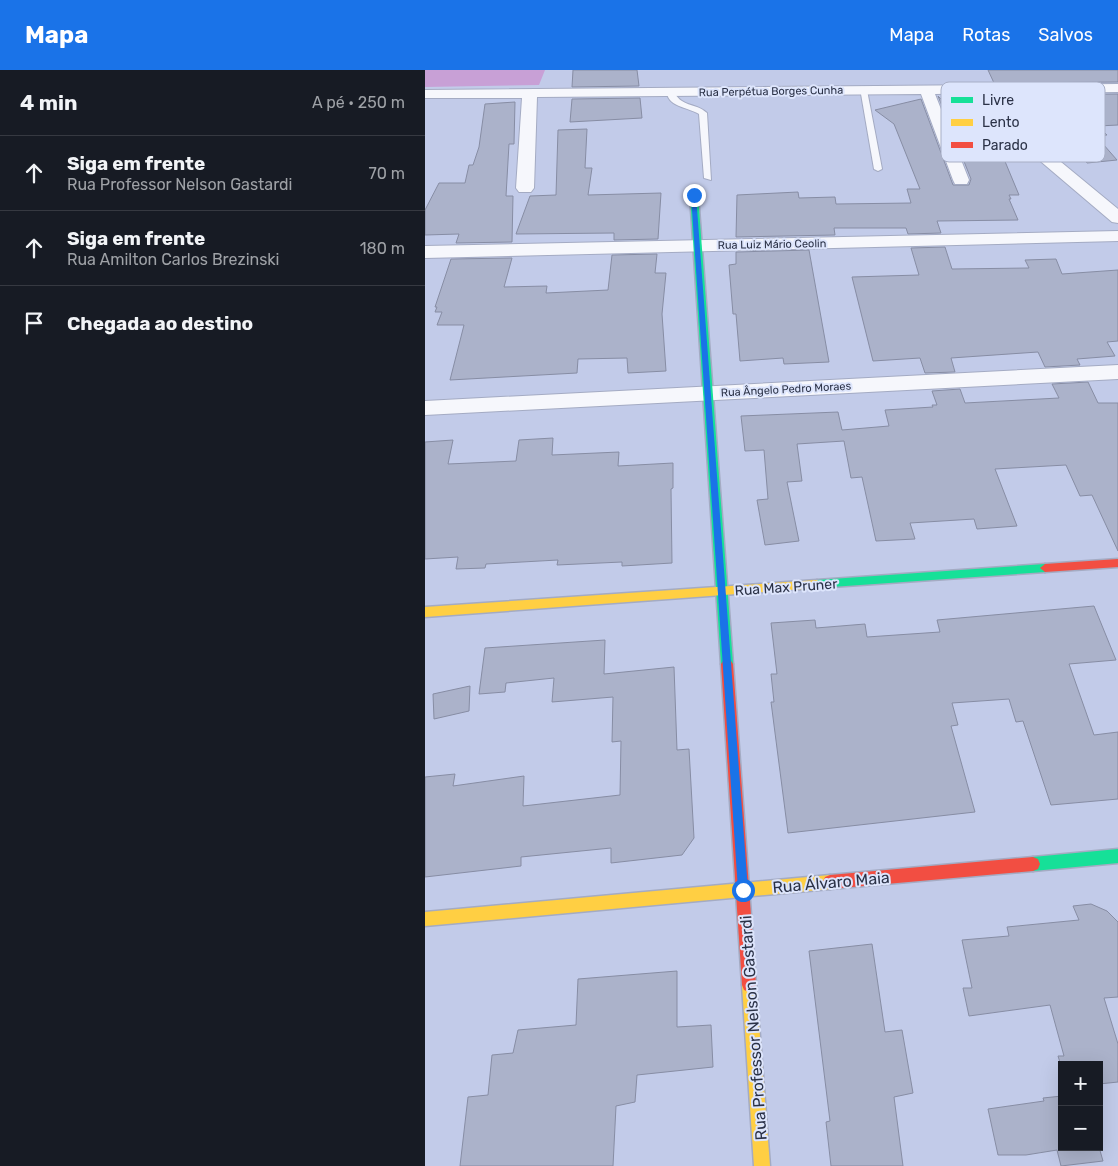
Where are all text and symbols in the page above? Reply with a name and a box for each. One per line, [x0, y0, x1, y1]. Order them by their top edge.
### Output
text: Mapa [25, 21, 88, 49]
text: Mapa [889, 24, 934, 46]
text: Rotas [962, 24, 1010, 46]
text: Salvos [1038, 24, 1093, 46]
legend [941, 82, 1105, 162]
street label: Rua Perpétua Borges Cunha [699, 84, 843, 99]
text: 4 min [20, 90, 78, 115]
text: Livre [982, 92, 1014, 109]
text: A pé · 250 m [312, 93, 405, 112]
text: Lento [982, 114, 1019, 131]
text: Parado [982, 137, 1028, 154]
text: Siga em frente [67, 152, 205, 175]
icon: ahead [20, 159, 48, 187]
text: 70 m [368, 164, 405, 183]
text: Rua Professor Nelson Gastardi [67, 175, 292, 194]
route end [683, 184, 706, 207]
text: Siga em frente [67, 227, 205, 250]
icon: ahead [20, 234, 48, 262]
street label: Rua Luiz Mário Ceolin [718, 237, 826, 252]
text: 180 m [360, 239, 405, 258]
text: Rua Amilton Carlos Brezinski [67, 250, 279, 269]
icon: arrive [20, 309, 48, 337]
text: Chegada ao destino [67, 312, 253, 335]
street label: Rua Ângelo Pedro Moraes [721, 380, 852, 399]
street label: Rua Max Pruner [734, 575, 839, 600]
street label: Rua Álvaro Maia [772, 868, 890, 897]
route start [732, 879, 755, 902]
street label: Rua Professor Nelson Gastardi [736, 915, 771, 1141]
map controls [1058, 1061, 1103, 1151]
button: + [1058, 1061, 1103, 1106]
button: − [1058, 1106, 1103, 1151]

